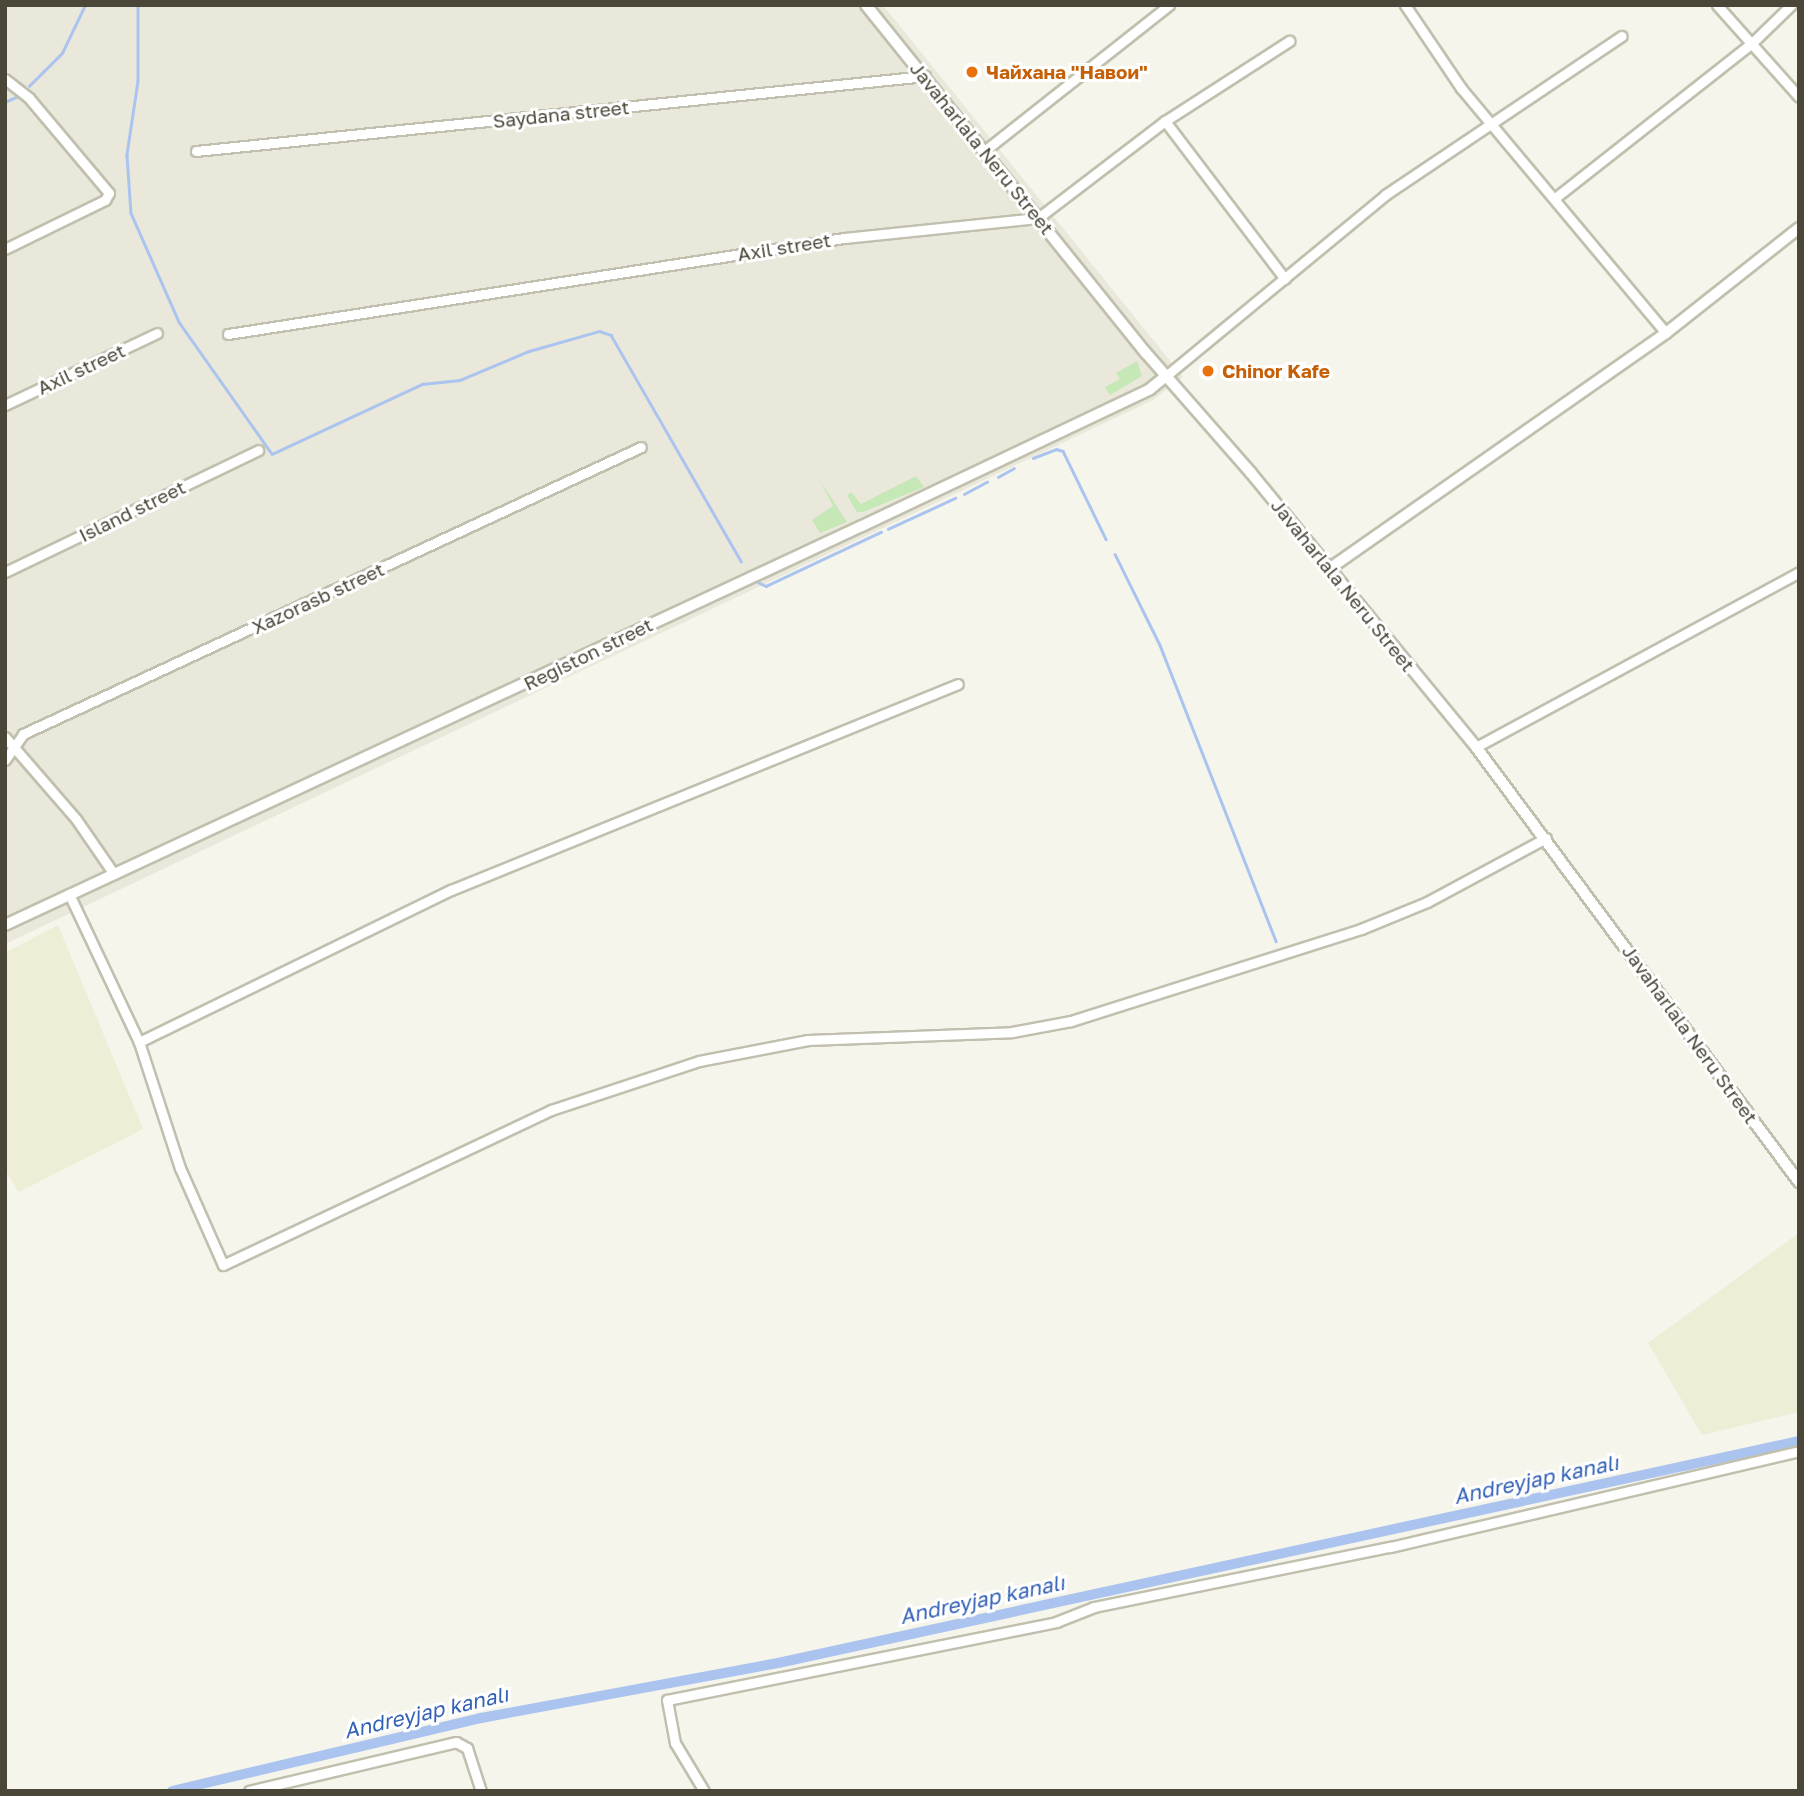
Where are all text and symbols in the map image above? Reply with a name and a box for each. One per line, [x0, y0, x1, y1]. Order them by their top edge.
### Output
street label: Javaharlala Neru Street [905, 57, 1059, 239]
place label: Чайхана "Навои" [986, 61, 1148, 83]
marker: Чайхана "Навои" [964, 64, 980, 80]
street label: Saydana street [492, 96, 630, 132]
street label: Axil street [736, 228, 832, 266]
street label: Axil street [34, 339, 128, 399]
place label: Chinor Kafe [1222, 360, 1330, 382]
marker: Chinor Kafe [1200, 363, 1216, 379]
street label: Island street [75, 475, 189, 547]
street label: Javaharlala Neru Street [1266, 494, 1420, 676]
street label: Xazorasb street [248, 557, 388, 639]
street label: Registon street [520, 613, 656, 695]
street label: Javaharlala Neru Street [1618, 940, 1762, 1128]
water label: Andreyjap kanalı [1451, 1449, 1621, 1509]
water label: Andreyjap kanalı [897, 1569, 1067, 1629]
water label: Andreyjap kanalı [341, 1681, 511, 1743]

